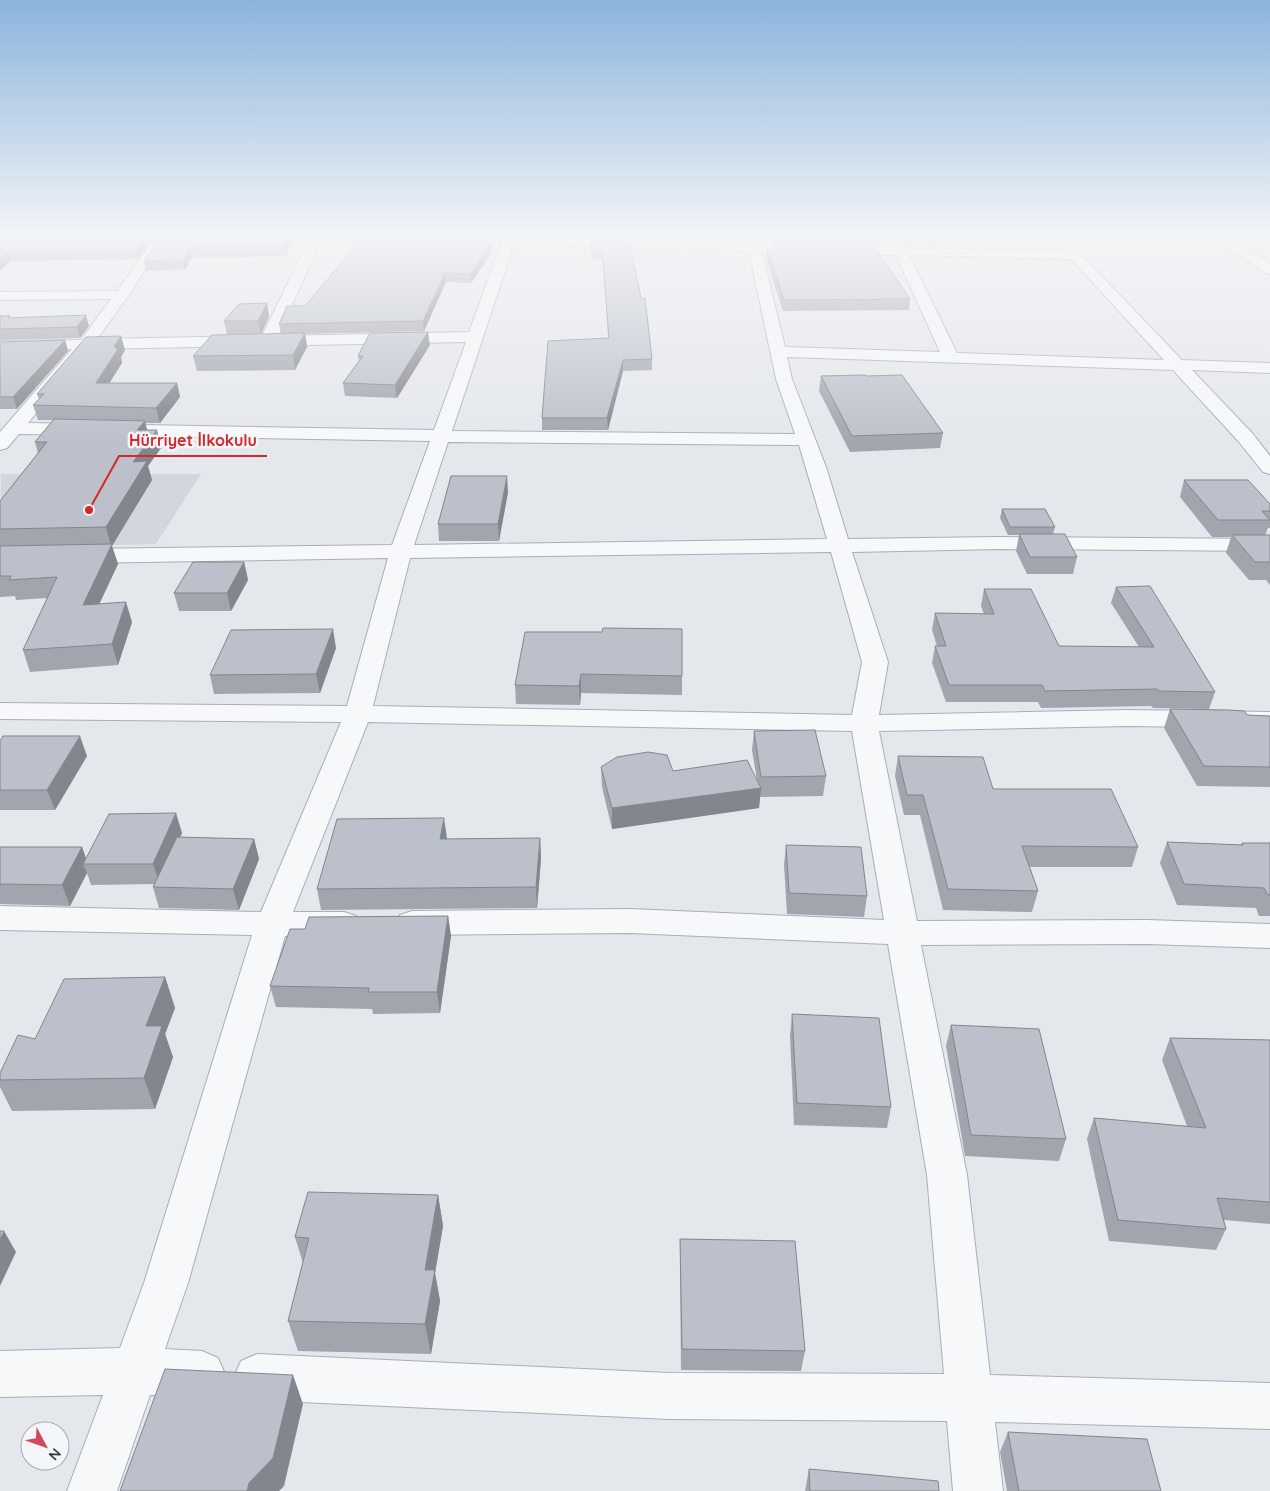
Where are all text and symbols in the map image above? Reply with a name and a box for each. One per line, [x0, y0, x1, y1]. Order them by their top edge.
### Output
callout: Hürriyet İlkokulu [119, 425, 267, 456]
text: Hürriyet İlkokulu [129, 430, 257, 450]
north arrow [20, 1421, 70, 1471]
text: N [45, 1445, 65, 1464]

